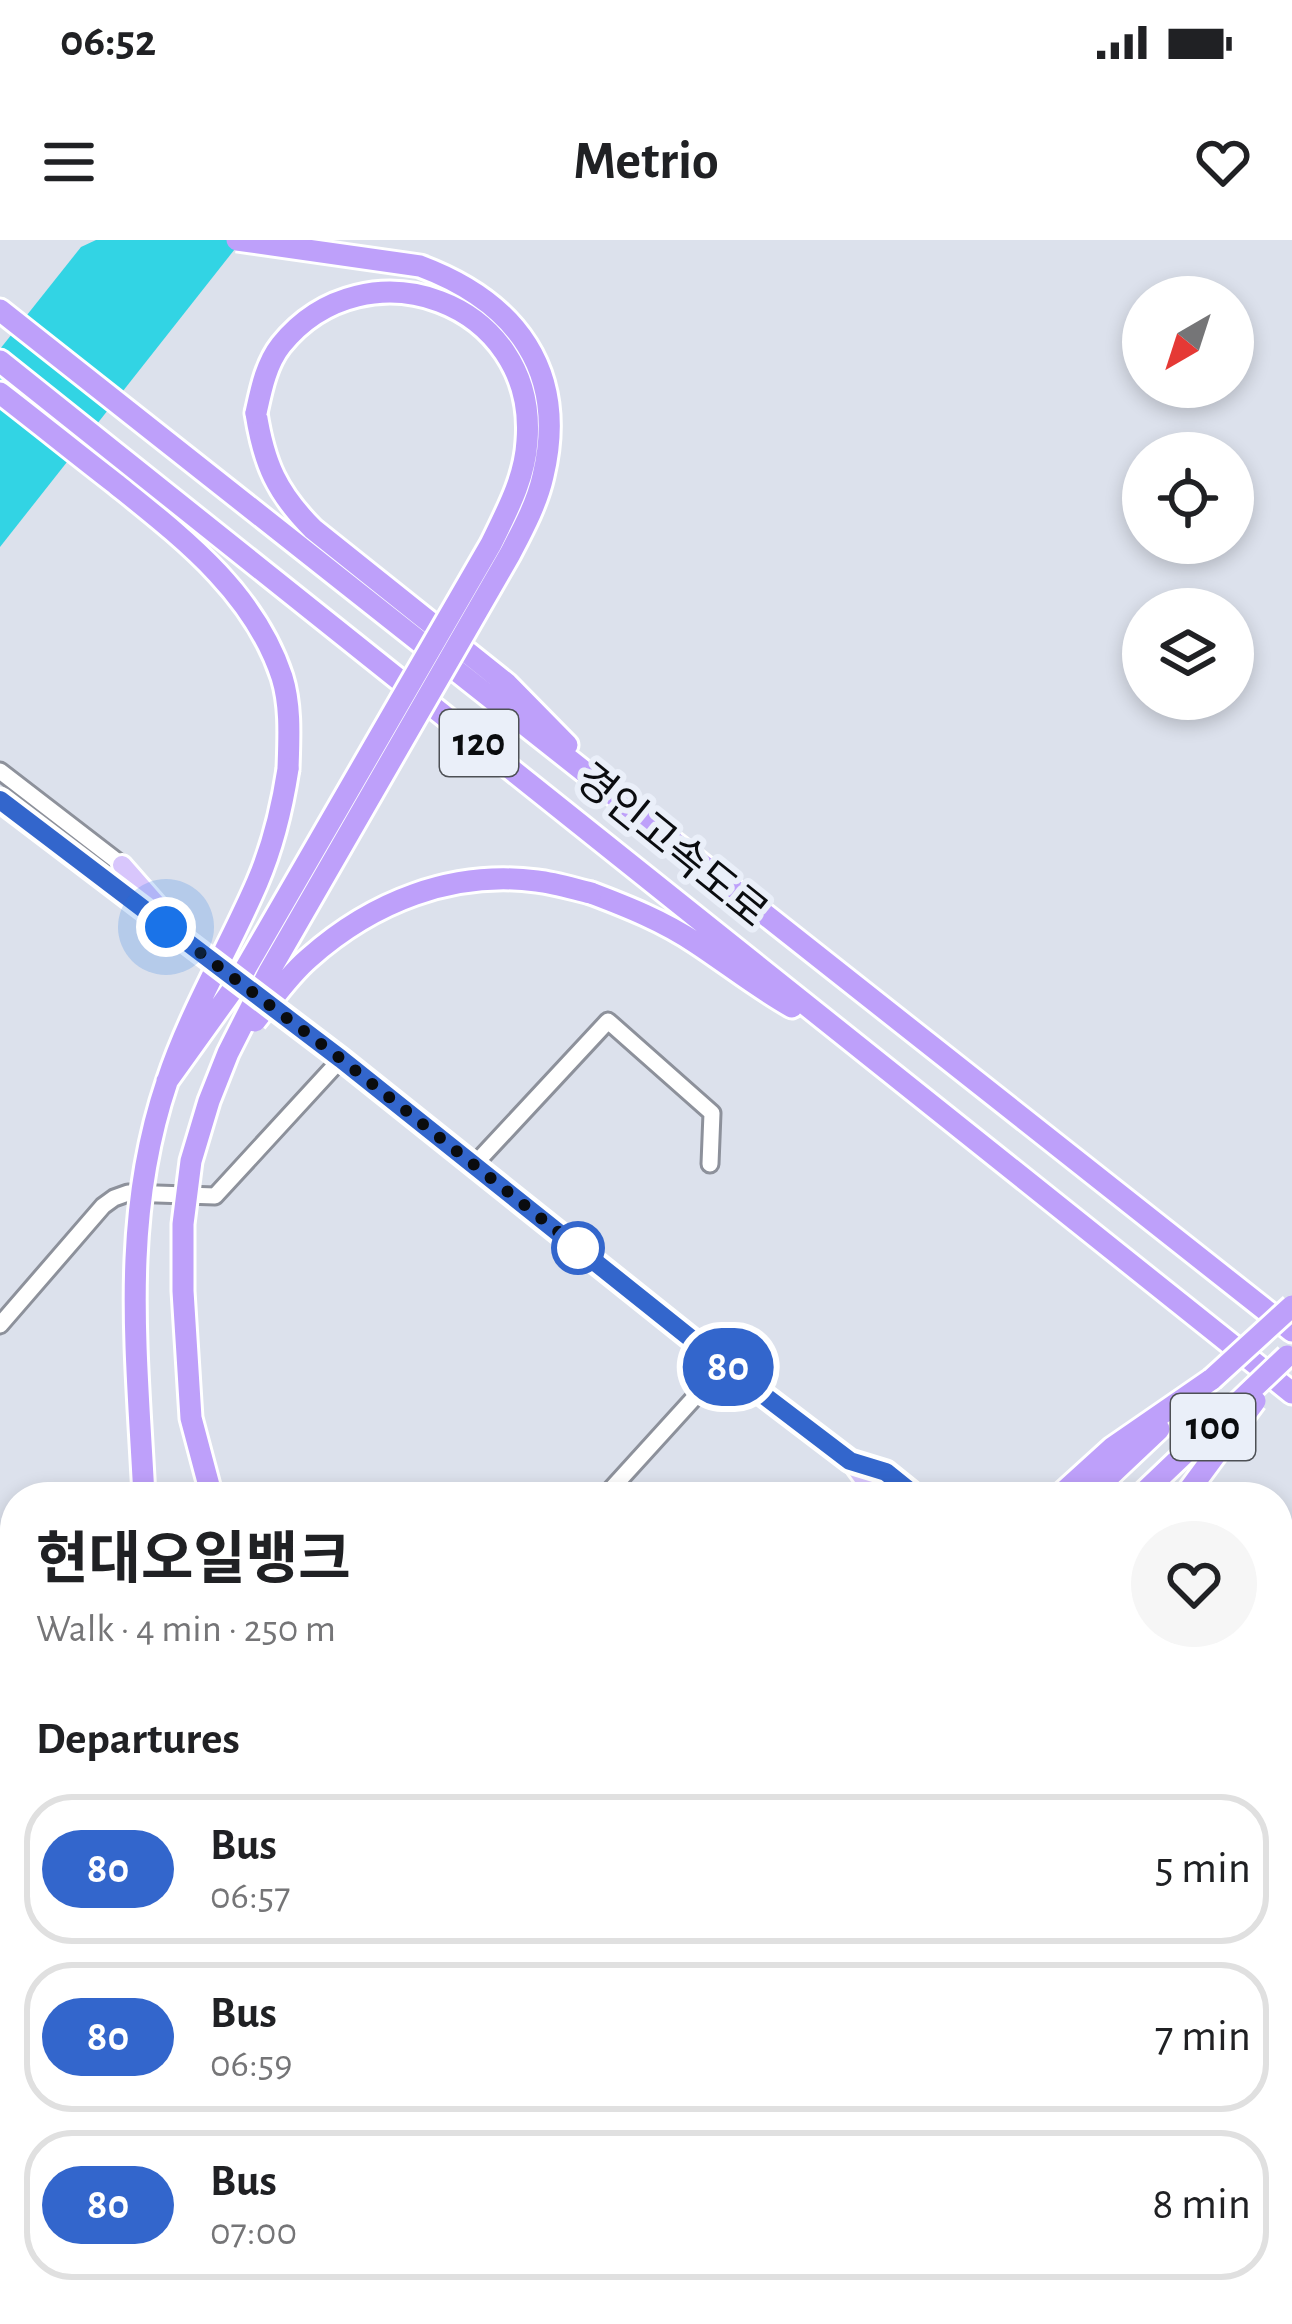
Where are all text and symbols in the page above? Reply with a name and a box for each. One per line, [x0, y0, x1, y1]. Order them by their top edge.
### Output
text: 06:52 [60, 19, 156, 64]
icon: menu [36, 129, 102, 195]
icon: heart [1190, 129, 1256, 195]
text: Metrio [573, 135, 719, 189]
north arrow [1122, 276, 1254, 408]
map controls [1122, 276, 1254, 720]
button: locate [1122, 432, 1254, 564]
button: layers [1122, 588, 1254, 720]
road number: 120 [440, 710, 518, 776]
street label: 경인고속도로 [568, 756, 775, 935]
your location [136, 897, 196, 957]
unlabelled marker [553, 1223, 603, 1273]
line badge: 80 [674, 1328, 782, 1406]
text: 80 [707, 1346, 749, 1388]
road number: 100 [1171, 1394, 1255, 1460]
button: heart [1131, 1521, 1257, 1647]
text: 현대오일뱅크 [36, 1532, 351, 1589]
text: Walk · 4 min · 250 m [36, 1610, 336, 1649]
text: Departures [36, 1717, 240, 1762]
text: Bus [210, 1823, 277, 1868]
text: 5 min [1155, 1846, 1251, 1891]
text: 80 [87, 1848, 129, 1890]
text: 06:57 [210, 1877, 290, 1916]
text: Bus [210, 1991, 277, 2036]
text: 7 min [1155, 2014, 1251, 2059]
text: 80 [87, 2016, 129, 2058]
text: 06:59 [210, 2045, 293, 2084]
text: Bus [210, 2159, 277, 2204]
text: 8 min [1152, 2182, 1251, 2227]
text: 80 [87, 2184, 129, 2226]
text: 07:00 [210, 2213, 297, 2252]

